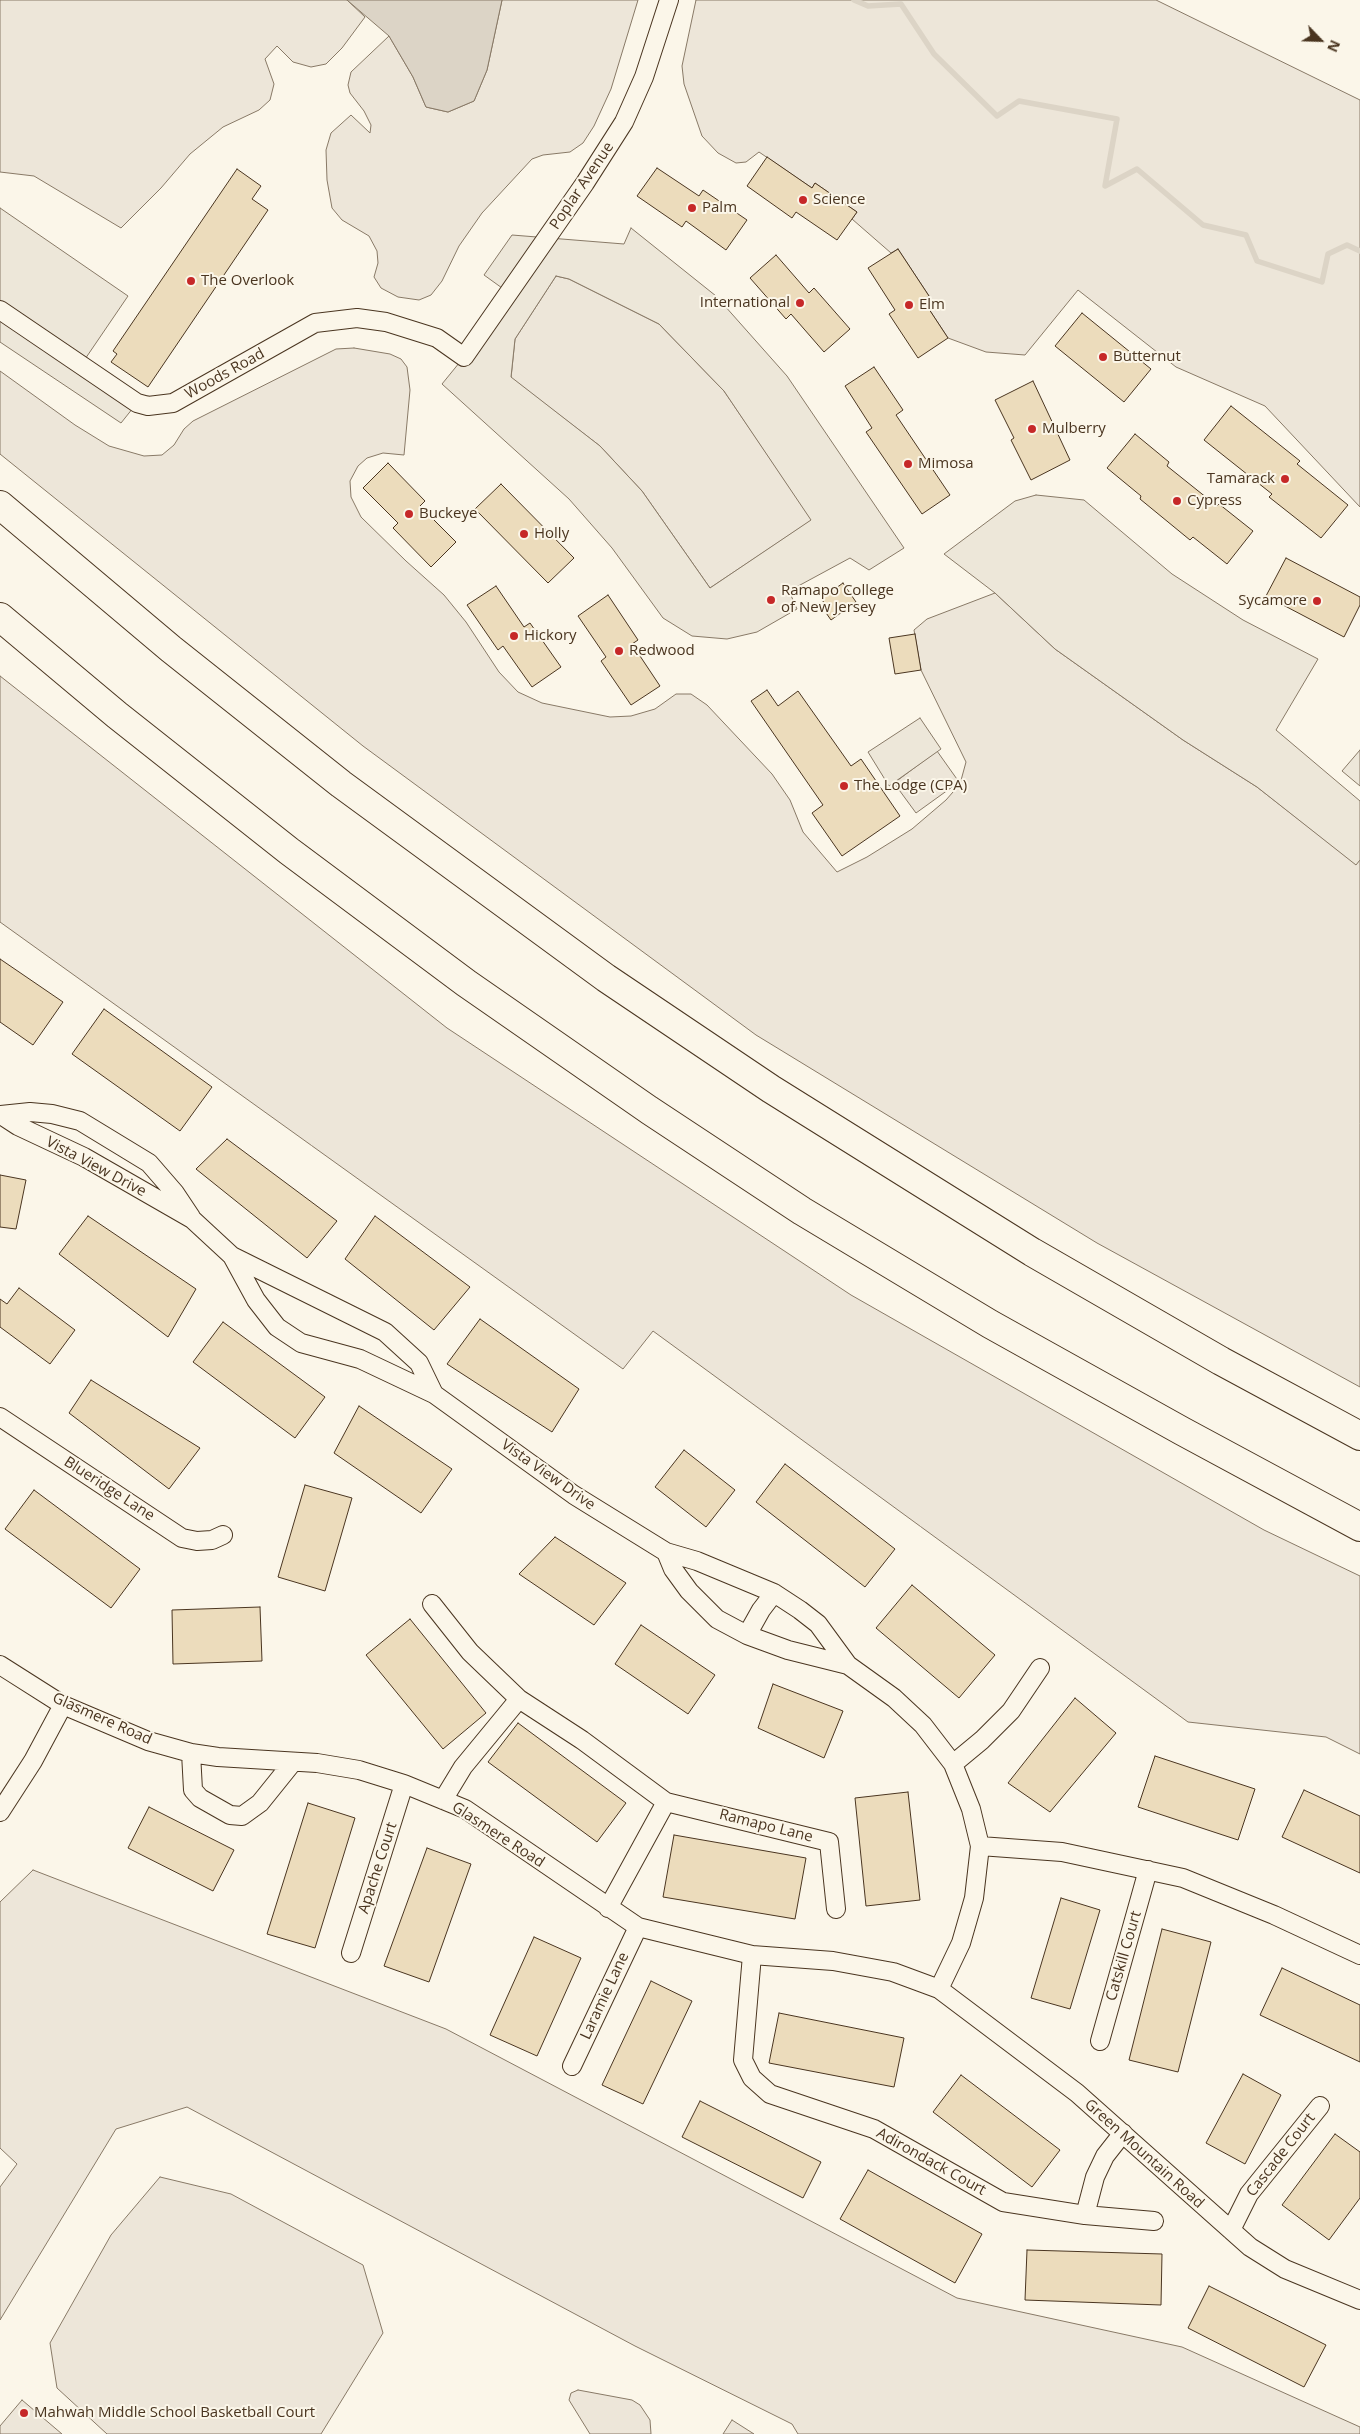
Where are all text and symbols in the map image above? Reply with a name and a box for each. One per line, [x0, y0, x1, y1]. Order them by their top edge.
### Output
north arrow [1295, 15, 1345, 65]
text: N [1323, 37, 1345, 55]
street label: Poplar Avenue [546, 139, 618, 233]
place label: Science [813, 191, 865, 209]
marker: Science [797, 194, 809, 206]
place label: Palm [702, 199, 737, 217]
marker: Palm [686, 202, 698, 214]
place label: The Overlook [201, 272, 294, 290]
marker: The Overlook [185, 275, 197, 287]
place label: International [700, 294, 790, 312]
place label: Elm [919, 296, 945, 314]
marker: International [794, 297, 806, 309]
marker: Elm [903, 299, 915, 311]
street label: Woods Road [182, 345, 268, 403]
place label: Butternut [1113, 348, 1181, 366]
marker: Butternut [1097, 351, 1109, 363]
place label: Mulberry [1042, 420, 1106, 438]
marker: Mulberry [1026, 423, 1038, 435]
place label: Mimosa [918, 455, 974, 473]
marker: Mimosa [902, 458, 914, 470]
place label: Tamarack [1207, 470, 1275, 488]
marker: Tamarack [1279, 473, 1291, 485]
place label: Cypress [1187, 492, 1242, 510]
marker: Cypress [1171, 495, 1183, 507]
place label: Buckeye [419, 505, 477, 523]
marker: Buckeye [403, 508, 415, 520]
place label: Holly [534, 525, 569, 543]
marker: Holly [518, 528, 530, 540]
place label: Ramapo College of New Jersey [781, 582, 894, 617]
place label: Sycamore [1238, 592, 1307, 610]
marker: Ramapo College of New Jersey [765, 594, 777, 606]
marker: Sycamore [1311, 595, 1323, 607]
place label: Hickory [524, 627, 577, 645]
marker: Hickory [508, 630, 520, 642]
place label: Redwood [629, 642, 695, 660]
marker: Redwood [613, 645, 625, 657]
place label: The Lodge (CPA) [854, 777, 967, 795]
marker: The Lodge (CPA) [838, 780, 850, 792]
street label: Vista View Drive [43, 1133, 149, 1201]
street label: Vista View Drive [497, 1436, 599, 1514]
street label: Blueridge Lane [60, 1453, 158, 1525]
street label: Glasmere Road [50, 1689, 154, 1749]
street label: Glasmere Road [448, 1798, 548, 1872]
street label: Ramapo Lane [717, 1806, 815, 1846]
street label: Apache Court [355, 1820, 401, 1916]
street label: Catskill Court [1103, 1909, 1145, 2003]
street label: Laramie Lane [577, 1949, 633, 2043]
street label: Green Mountain Road [1081, 2096, 1207, 2212]
street label: Cascade Court [1243, 2110, 1319, 2200]
street label: Adirondack Court [873, 2124, 989, 2200]
place label: Mahwah Middle School Basketball Court [34, 2404, 315, 2422]
marker: Mahwah Middle School Basketball Court [18, 2407, 30, 2419]

